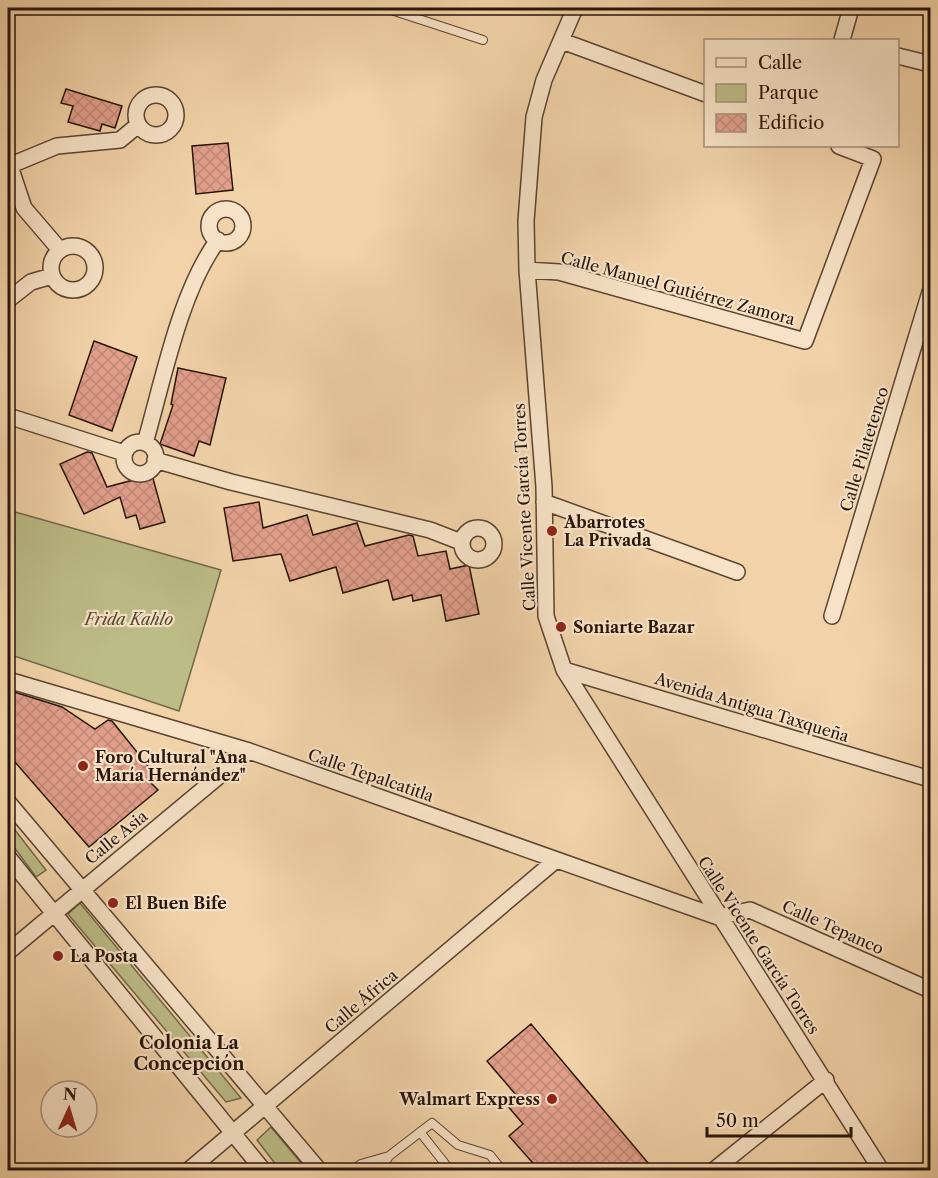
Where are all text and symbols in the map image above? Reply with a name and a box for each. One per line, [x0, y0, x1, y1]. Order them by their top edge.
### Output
legend [704, 39, 899, 147]
text: Calle [758, 52, 802, 74]
text: Parque [758, 82, 819, 104]
text: Edificio [758, 112, 824, 134]
street label: Calle Manuel Gutiérrez Zamora [559, 247, 798, 329]
street label: Calle Pilatetenco [835, 384, 893, 514]
street label: Calle Vicente García Torres [509, 402, 539, 611]
place label: Abarrotes La Privada [563, 512, 652, 550]
marker: Abarrotes La Privada [545, 524, 559, 538]
park label: Frida Kahlo [83, 609, 173, 629]
place label: Soniarte Bazar [573, 617, 695, 637]
marker: Soniarte Bazar [554, 620, 568, 634]
street label: Avenida Antigua Taxqueña [652, 668, 852, 746]
street label: Calle Tepalcatitla [305, 744, 437, 806]
place label: Foro Cultural "Ana María Hernández" [95, 747, 248, 785]
marker: Foro Cultural "Ana María Hernández" [76, 759, 90, 773]
street label: Calle Asia [81, 805, 152, 868]
street label: Calle Vicente García Torres [694, 852, 824, 1038]
place label: El Buen Bife [125, 893, 227, 913]
marker: El Buen Bife [106, 896, 120, 910]
street label: Calle Tepanco [779, 896, 887, 958]
place label: La Posta [70, 946, 139, 966]
marker: La Posta [51, 949, 65, 963]
street label: Calle África [321, 964, 402, 1037]
district label: Colonia La Concepción [133, 1032, 245, 1075]
north arrow [39, 1079, 99, 1139]
text: N [62, 1084, 78, 1105]
place label: Walmart Express [398, 1089, 540, 1109]
marker: Walmart Express [545, 1092, 559, 1106]
scale bar [707, 1100, 851, 1138]
text: 50 m [716, 1110, 759, 1132]

